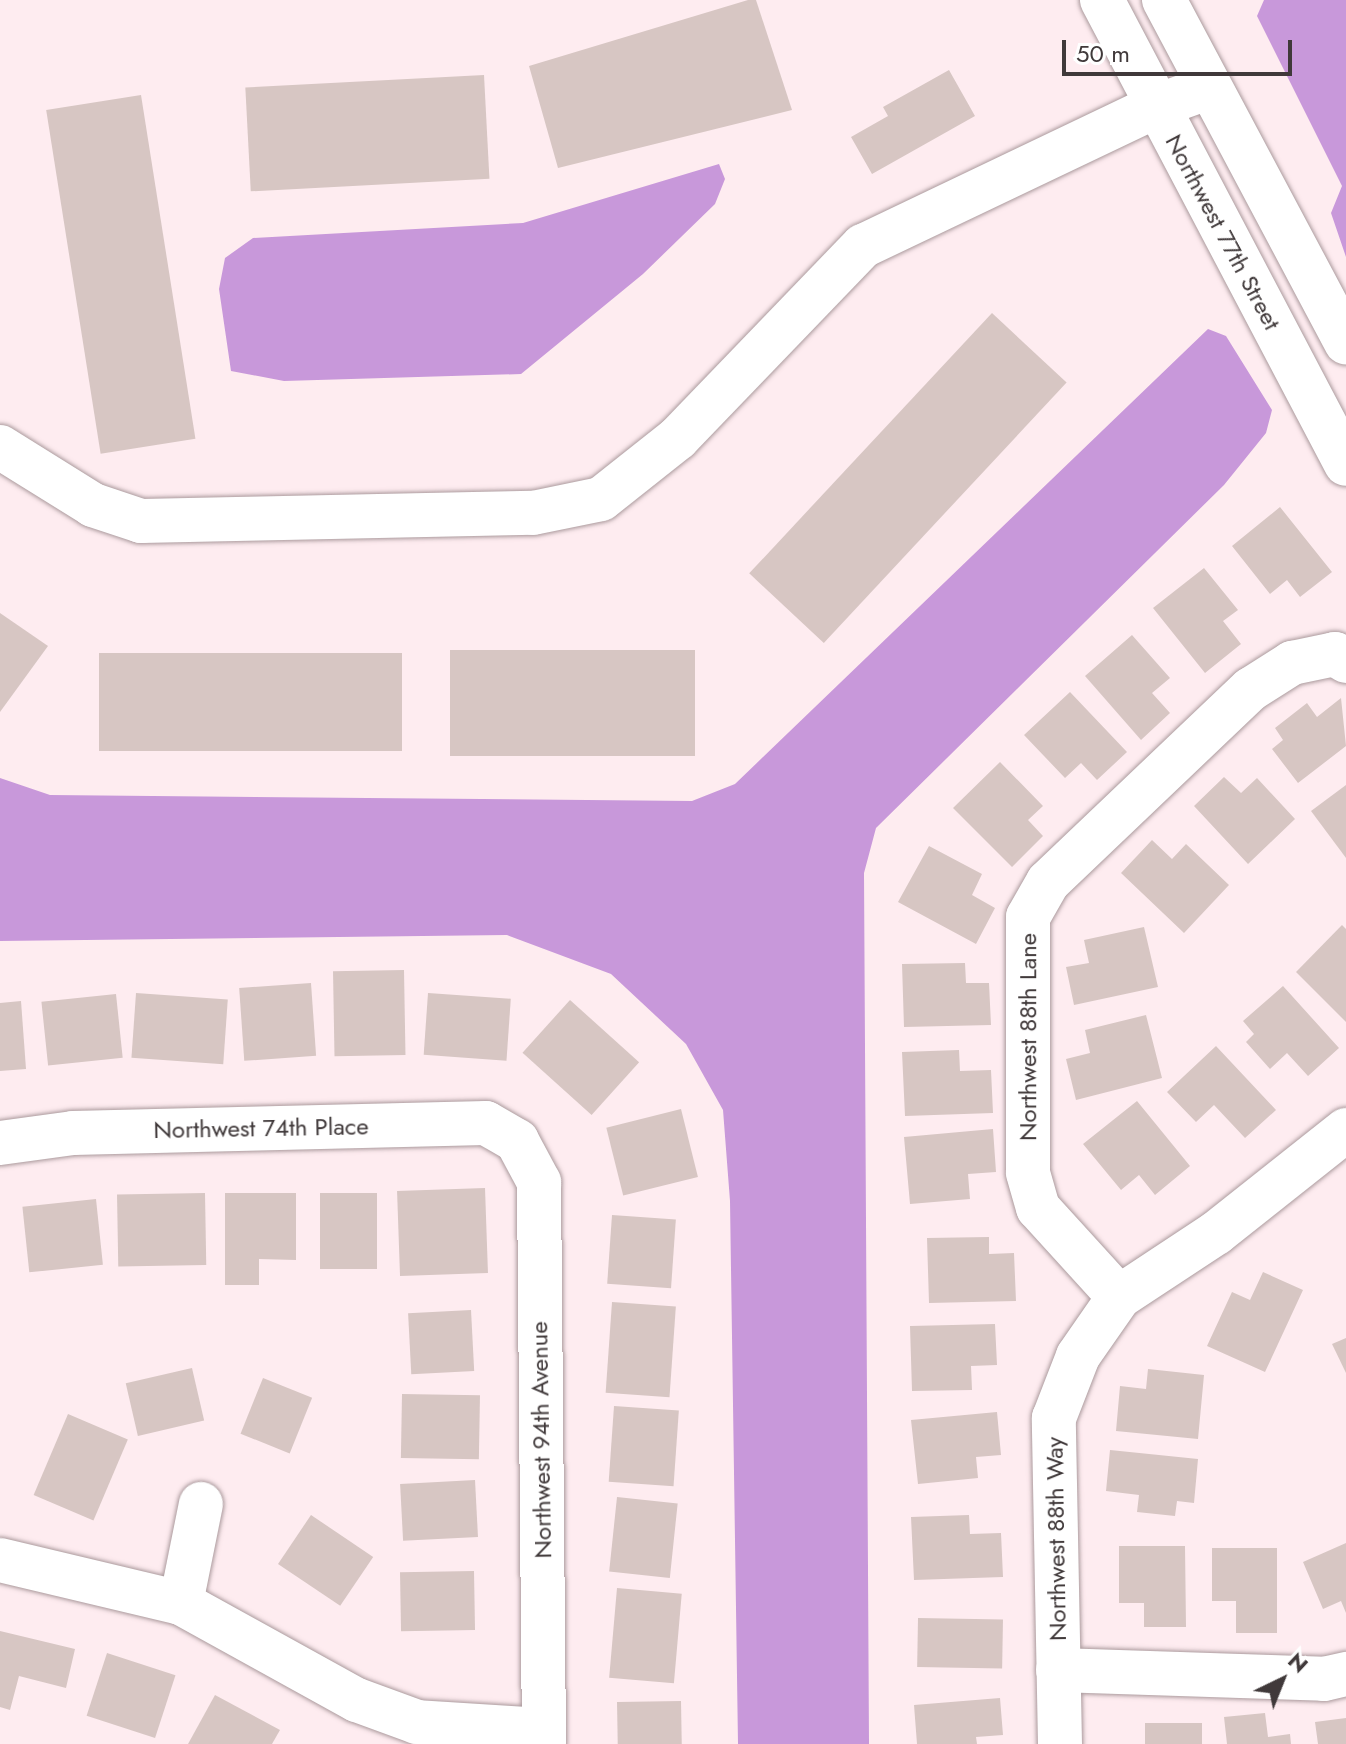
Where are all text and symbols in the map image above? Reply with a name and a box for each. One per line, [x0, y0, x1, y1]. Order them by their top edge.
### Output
scale bar [1066, 24, 1296, 74]
text: 50 m [1076, 36, 1130, 71]
street label: Northwest 77th Street [1159, 129, 1287, 335]
street label: Northwest 88th Lane [1014, 933, 1042, 1141]
street label: Northwest 74th Place [153, 1112, 369, 1144]
street label: Northwest 94th Avenue [525, 1321, 557, 1559]
street label: Northwest 88th Way [1040, 1437, 1072, 1641]
north arrow [1242, 1640, 1322, 1720]
text: N [1281, 1645, 1316, 1680]

